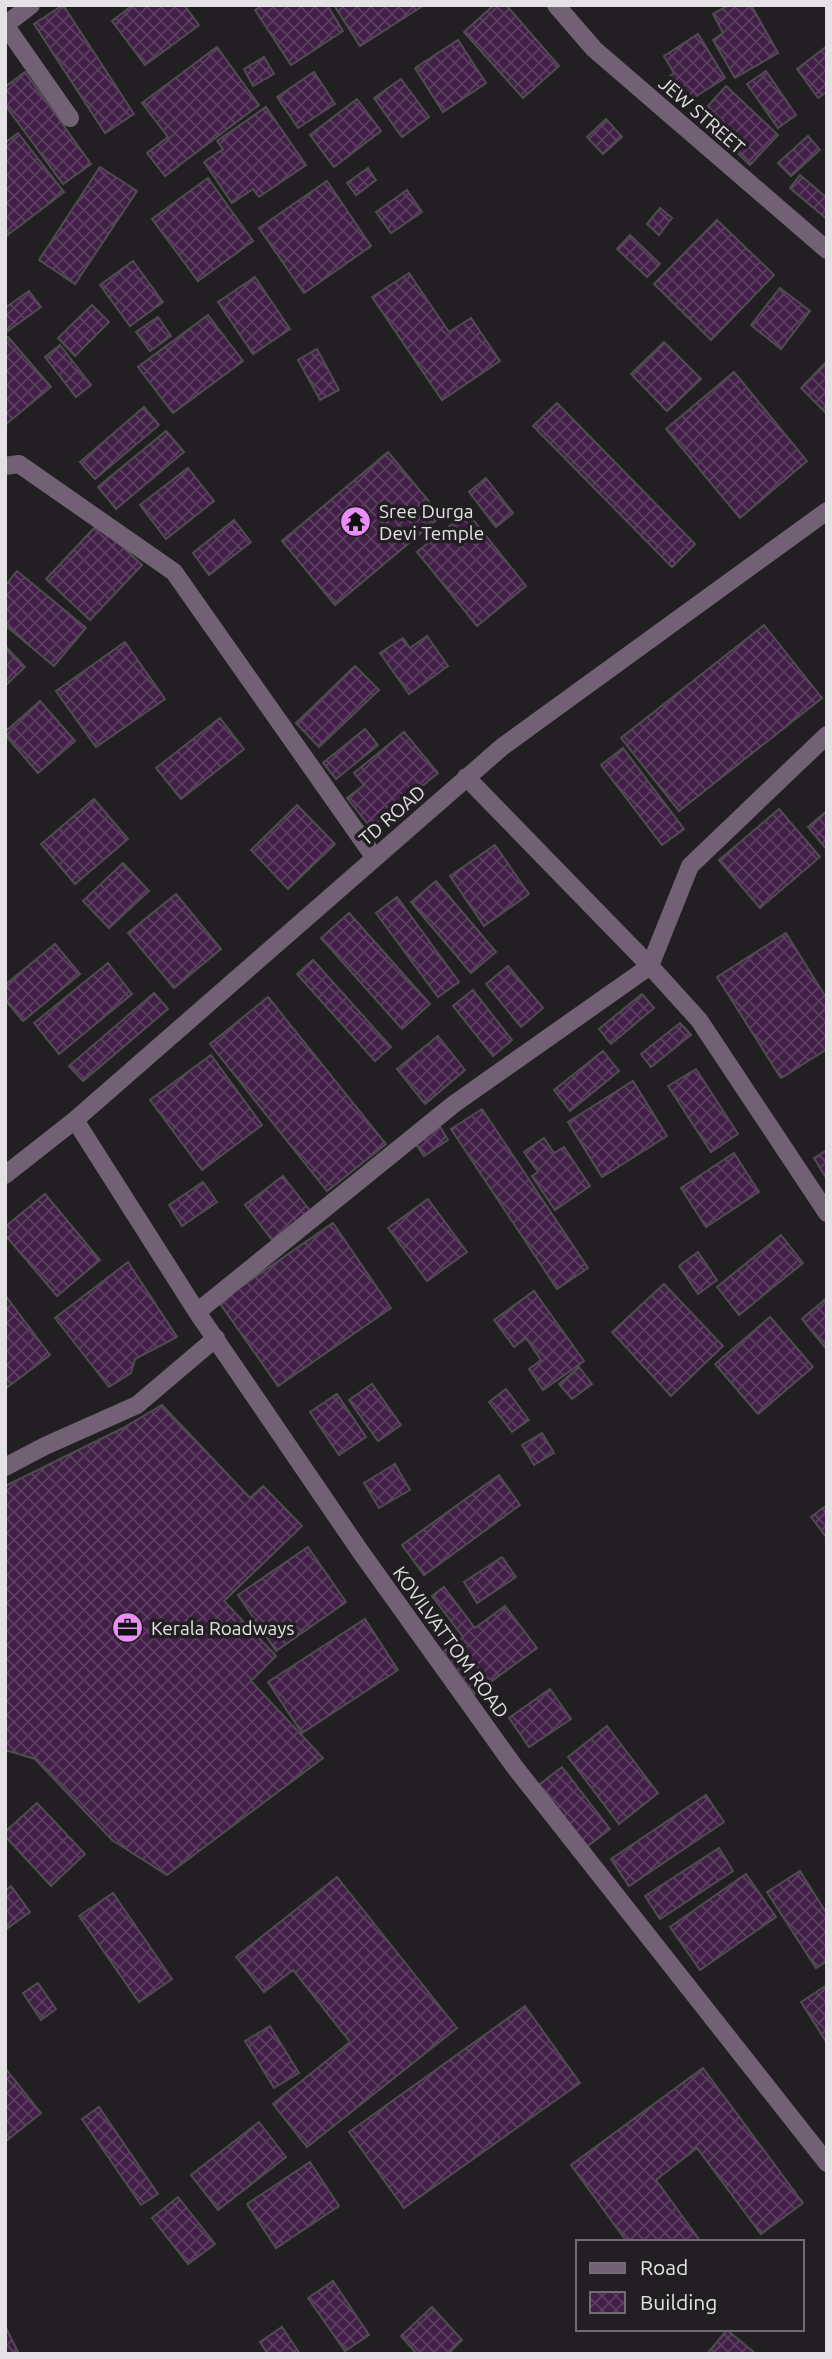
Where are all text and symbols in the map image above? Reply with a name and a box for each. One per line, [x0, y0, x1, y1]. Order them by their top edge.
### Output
street label: JEW STREET [655, 72, 750, 158]
place label: Sree Durga Devi Temple [379, 500, 484, 544]
temple icon: Sree Durga Devi Temple [339, 505, 373, 539]
street label: TD ROAD [354, 780, 430, 850]
street label: KOVILVATTOM ROAD [389, 1562, 513, 1722]
office icon: Kerala Roadways [111, 1611, 145, 1645]
place label: Kerala Roadways [151, 1617, 295, 1639]
legend [576, 2240, 804, 2331]
text: Road [640, 2255, 688, 2279]
text: Building [640, 2290, 717, 2314]

